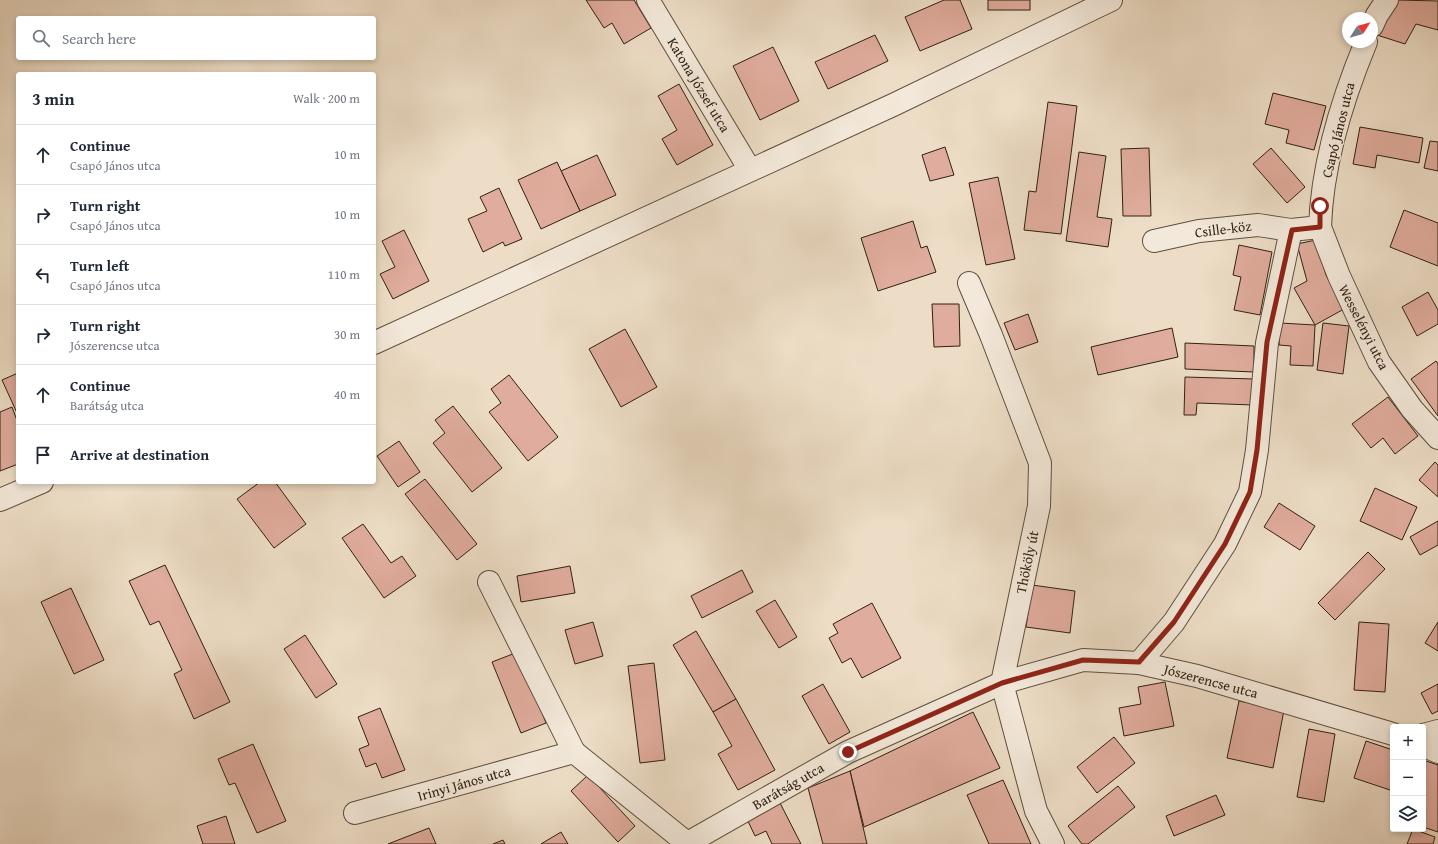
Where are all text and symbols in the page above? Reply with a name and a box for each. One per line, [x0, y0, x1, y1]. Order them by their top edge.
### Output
north arrow [1342, 12, 1378, 48]
search box [16, 16, 376, 60]
icon: search [30, 27, 52, 49]
text: Search here [62, 28, 136, 49]
street label: Katona József utca [663, 34, 735, 136]
street label: Csapó János utca [1316, 80, 1360, 180]
text: 3 min [32, 86, 74, 111]
text: Walk · 200 m [293, 89, 360, 108]
text: Continue [70, 135, 131, 156]
icon: ahead [32, 144, 54, 166]
text: 10 m [334, 145, 360, 164]
text: Csapó János utca [70, 156, 161, 175]
text: Turn right [70, 195, 141, 216]
route start [1311, 197, 1329, 215]
icon: right [32, 204, 54, 226]
text: 10 m [334, 205, 360, 224]
text: Csapó János utca [70, 216, 161, 235]
street label: Csille-köz [1194, 216, 1252, 242]
text: Turn left [70, 255, 129, 276]
icon: left [32, 264, 54, 286]
text: 110 m [328, 265, 360, 284]
text: Csapó János utca [70, 276, 161, 295]
street label: Wesselényi utca [1334, 281, 1394, 373]
text: Turn right [70, 315, 141, 336]
icon: right [32, 324, 54, 346]
text: 30 m [334, 325, 360, 344]
text: Jószerencse utca [70, 336, 160, 355]
text: Continue [70, 375, 131, 396]
icon: ahead [32, 384, 54, 406]
text: 40 m [334, 385, 360, 404]
text: Barátság utca [70, 396, 144, 415]
icon: arrive [32, 444, 54, 466]
text: Arrive at destination [70, 444, 209, 465]
street label: Thököly út [1011, 529, 1043, 595]
street label: Jószerencse utca [1160, 658, 1261, 703]
map controls [1390, 724, 1426, 832]
button: + [1390, 724, 1426, 760]
route end [839, 743, 857, 761]
street label: Barátság utca [749, 757, 828, 815]
street label: Irinyi János utca [415, 760, 513, 806]
button: − [1390, 760, 1426, 796]
button: layers [1390, 796, 1426, 832]

